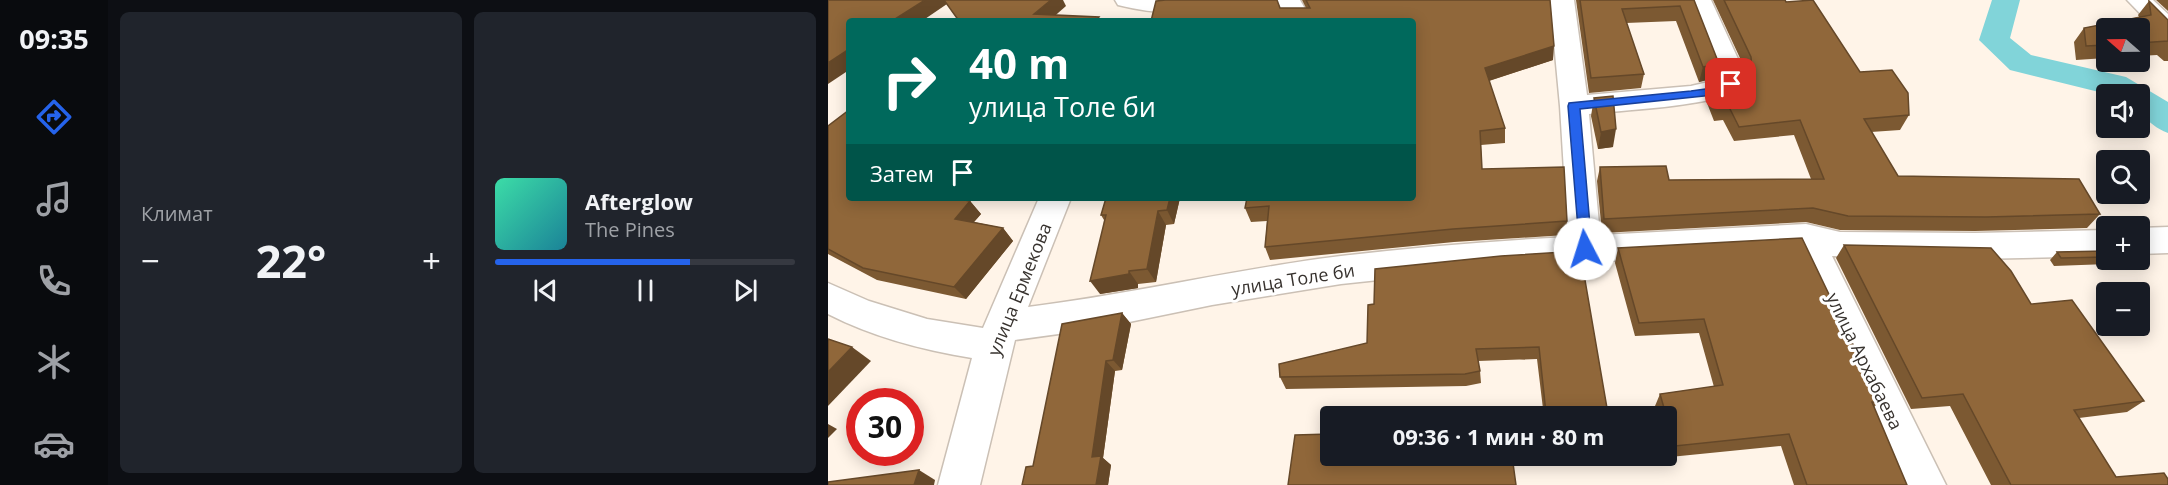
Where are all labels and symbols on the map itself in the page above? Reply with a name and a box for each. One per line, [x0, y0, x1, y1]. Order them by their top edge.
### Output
north arrow [2096, 18, 2150, 72]
pin [1705, 58, 1756, 109]
position arrow [1553, 217, 1617, 281]
street label: улица Ермекова [981, 219, 1057, 359]
street label: улица Толе би [1230, 257, 1356, 301]
street label: улица Архабаева [1821, 288, 1909, 434]
speed limit sign: 30 [846, 388, 924, 466]

